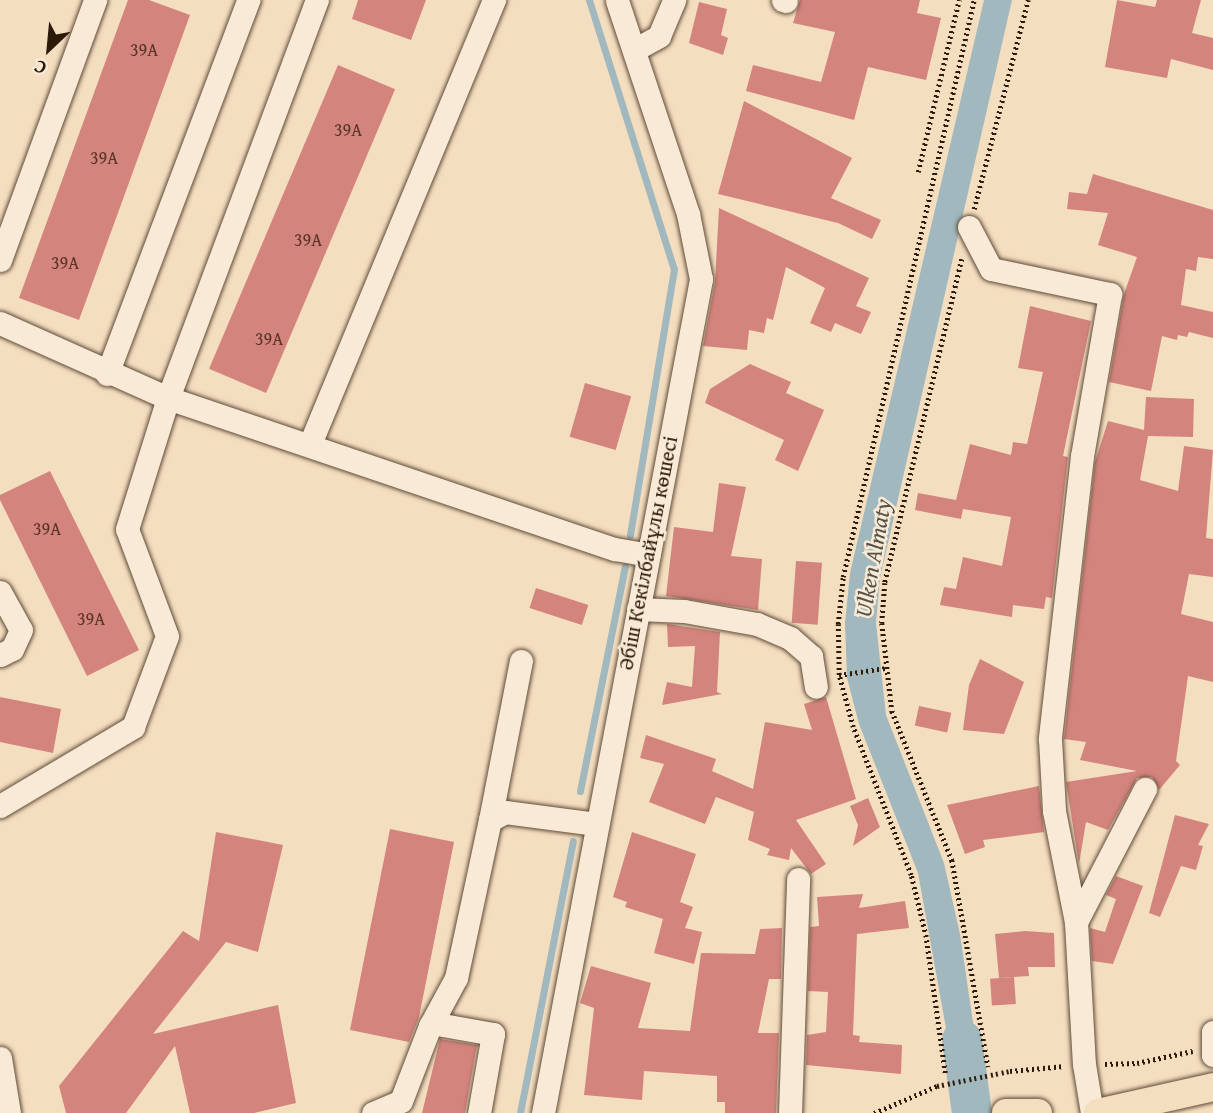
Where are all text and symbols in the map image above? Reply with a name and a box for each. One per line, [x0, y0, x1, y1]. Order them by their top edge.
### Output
north arrow [14, 14, 84, 84]
house number: 39А [130, 39, 158, 61]
text: С [29, 53, 51, 83]
house number: 39А [334, 119, 362, 141]
house number: 39А [90, 147, 118, 169]
house number: 39А [294, 229, 322, 251]
house number: 39А [51, 252, 79, 274]
house number: 39А [255, 328, 283, 350]
street label: Әбіш Кекілбайұлы көшесі [613, 434, 683, 672]
water label: Ulken Almaty [849, 497, 897, 619]
house number: 39А [33, 518, 61, 540]
house number: 39А [77, 608, 105, 630]

